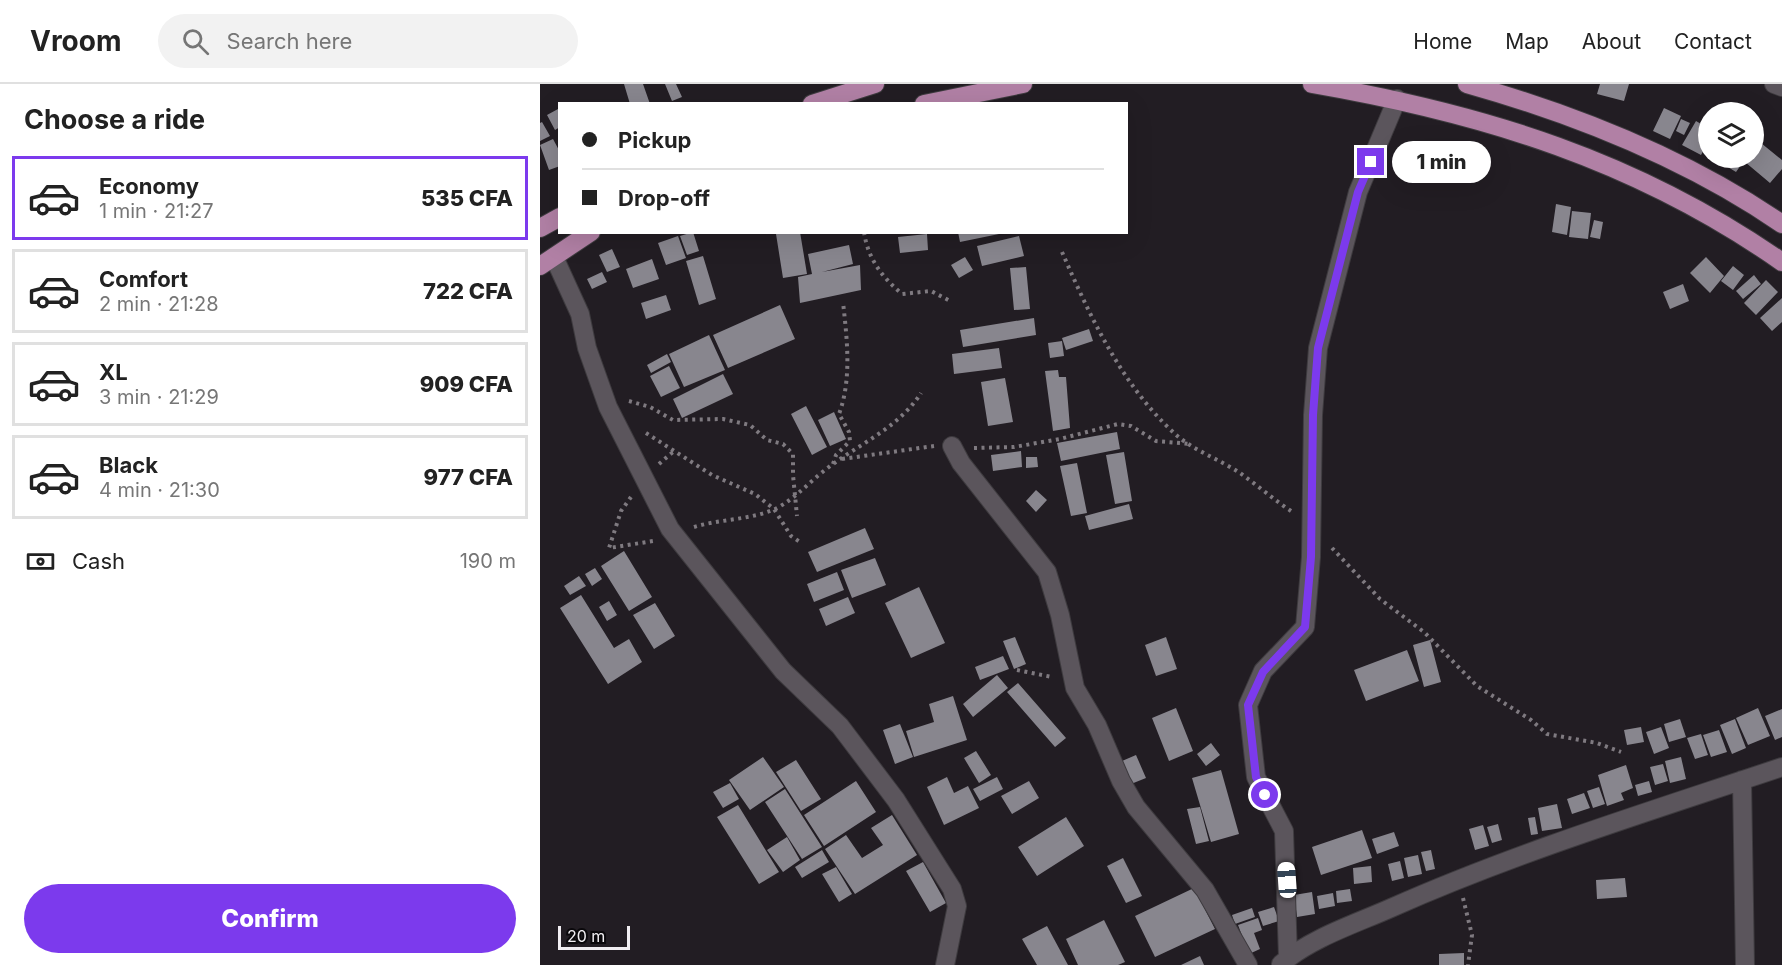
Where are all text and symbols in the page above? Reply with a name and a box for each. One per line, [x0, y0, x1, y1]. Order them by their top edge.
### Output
search box [158, 14, 578, 68]
text: Vroom [30, 24, 122, 58]
icon: search [179, 25, 212, 58]
text: Search here [227, 28, 352, 54]
text: Home [1413, 29, 1472, 54]
text: Map [1505, 29, 1549, 54]
text: About [1582, 29, 1641, 54]
text: Contact [1674, 29, 1752, 54]
map controls [1698, 102, 1764, 168]
button: layers [1698, 102, 1764, 168]
text: Choose a ride [24, 103, 205, 136]
text: Pickup [618, 127, 692, 153]
callout: 1 min [1392, 141, 1491, 183]
route end [1357, 148, 1384, 175]
text: 1 min [1416, 150, 1467, 174]
icon: car [27, 171, 81, 225]
text: Economy [99, 173, 199, 199]
text: 535 CFA [421, 185, 513, 211]
text: Drop-off [618, 185, 710, 211]
text: 1 min · 21:27 [99, 199, 214, 223]
icon: car [27, 264, 81, 318]
text: Comfort [99, 266, 188, 292]
text: 722 CFA [423, 278, 513, 304]
text: 2 min · 21:28 [99, 292, 219, 316]
icon: car [27, 357, 81, 411]
text: XL [99, 359, 128, 385]
text: 909 CFA [420, 371, 513, 397]
text: 3 min · 21:29 [99, 385, 219, 409]
icon: car [27, 450, 81, 504]
text: Black [99, 452, 158, 478]
text: 977 CFA [424, 464, 513, 490]
text: 4 min · 21:30 [99, 478, 220, 502]
icon: cash [24, 545, 57, 578]
text: Cash [72, 548, 125, 574]
text: 190 m [460, 549, 516, 573]
route start [1251, 781, 1278, 808]
car [1277, 861, 1297, 899]
button: Confirm [24, 884, 516, 953]
scale bar [558, 923, 630, 950]
text: 20 m [567, 926, 605, 946]

